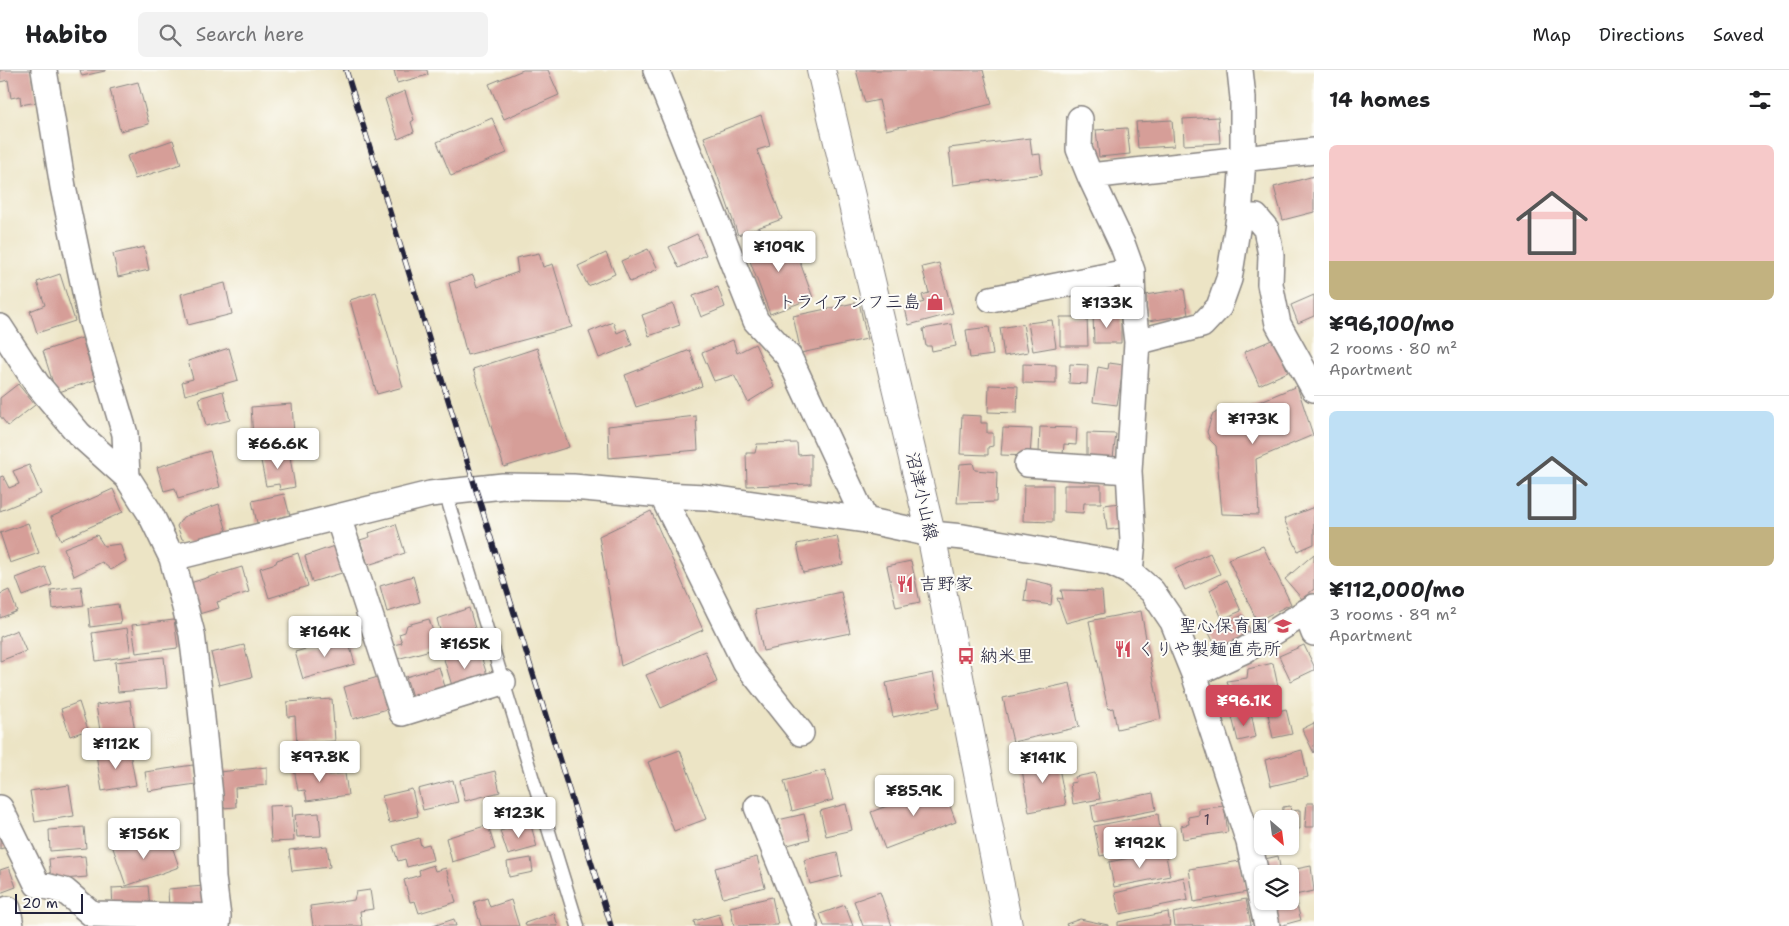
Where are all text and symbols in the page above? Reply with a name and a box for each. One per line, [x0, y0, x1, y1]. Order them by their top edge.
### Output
search box [138, 12, 488, 57]
text: Habito [25, 19, 108, 51]
icon: search [156, 21, 184, 49]
text: Search here [196, 22, 304, 47]
text: Map [1533, 23, 1571, 47]
text: Directions [1599, 23, 1685, 47]
text: Saved [1713, 23, 1764, 47]
text: 14 homes [1329, 86, 1430, 114]
icon: filters [1746, 86, 1774, 114]
icon: home [1507, 178, 1597, 268]
pin: ¥109K [744, 230, 814, 273]
text: ¥109K [754, 236, 804, 257]
pin: ¥133K [1072, 286, 1142, 329]
place label: トライアンフ三島 [778, 290, 921, 314]
shop icon: トライアンフ三島 [925, 292, 945, 312]
text: ¥133K [1082, 292, 1132, 313]
text: ¥96,100/mo [1329, 310, 1454, 338]
text: 2 rooms · 80 m² [1329, 338, 1457, 359]
text: Apartment [1329, 359, 1412, 380]
pin: ¥173K [1218, 402, 1288, 445]
text: ¥173K [1228, 408, 1278, 429]
pin: ¥66.6K [237, 428, 319, 470]
text: ¥66.6K [248, 433, 308, 454]
icon: home [1507, 443, 1597, 533]
street label: 沼津小山線 [900, 449, 944, 543]
place label: 吉野家 [919, 572, 973, 596]
restaurant icon: 吉野家 [895, 574, 915, 594]
text: ¥112,000/mo [1329, 576, 1465, 604]
text: 3 rooms · 89 m² [1329, 604, 1457, 625]
place label: 聖心保育園 [1179, 614, 1269, 638]
pin: ¥164K [290, 616, 360, 658]
school or university icon: 聖心保育園 [1273, 616, 1293, 636]
text: ¥164K [299, 621, 351, 642]
text: Apartment [1329, 625, 1412, 646]
pin: ¥165K [430, 628, 500, 670]
text: ¥165K [440, 633, 490, 654]
place label: くりや製麺直売所 [1137, 637, 1281, 661]
restaurant icon: くりや製麺直売所 [1113, 639, 1133, 659]
place label: 納米里 [980, 644, 1034, 668]
bus stop icon: 納米里 [956, 646, 976, 666]
pin: ¥96.1K [1203, 684, 1285, 727]
text: ¥96.1K [1217, 690, 1271, 711]
pin: ¥112K [81, 728, 151, 770]
text: ¥112K [93, 733, 139, 754]
pin: ¥97.8K [279, 740, 361, 783]
pin: ¥141K [1008, 742, 1078, 784]
text: ¥97.8K [291, 746, 349, 767]
text: ¥141K [1020, 747, 1066, 768]
pin: ¥85.9K [873, 774, 955, 817]
text: ¥85.9K [886, 780, 942, 801]
pin: ¥123K [484, 796, 554, 839]
text: ¥123K [494, 802, 544, 823]
house number: 1 [1204, 810, 1210, 830]
north arrow [1254, 810, 1299, 855]
map controls [1254, 810, 1299, 910]
pin: ¥156K [109, 818, 179, 860]
text: ¥156K [119, 823, 169, 844]
pin: ¥192K [1105, 826, 1175, 869]
text: ¥192K [1115, 832, 1165, 853]
button: layers [1254, 865, 1299, 910]
scale bar [15, 891, 82, 914]
text: 20 m [22, 894, 58, 912]

